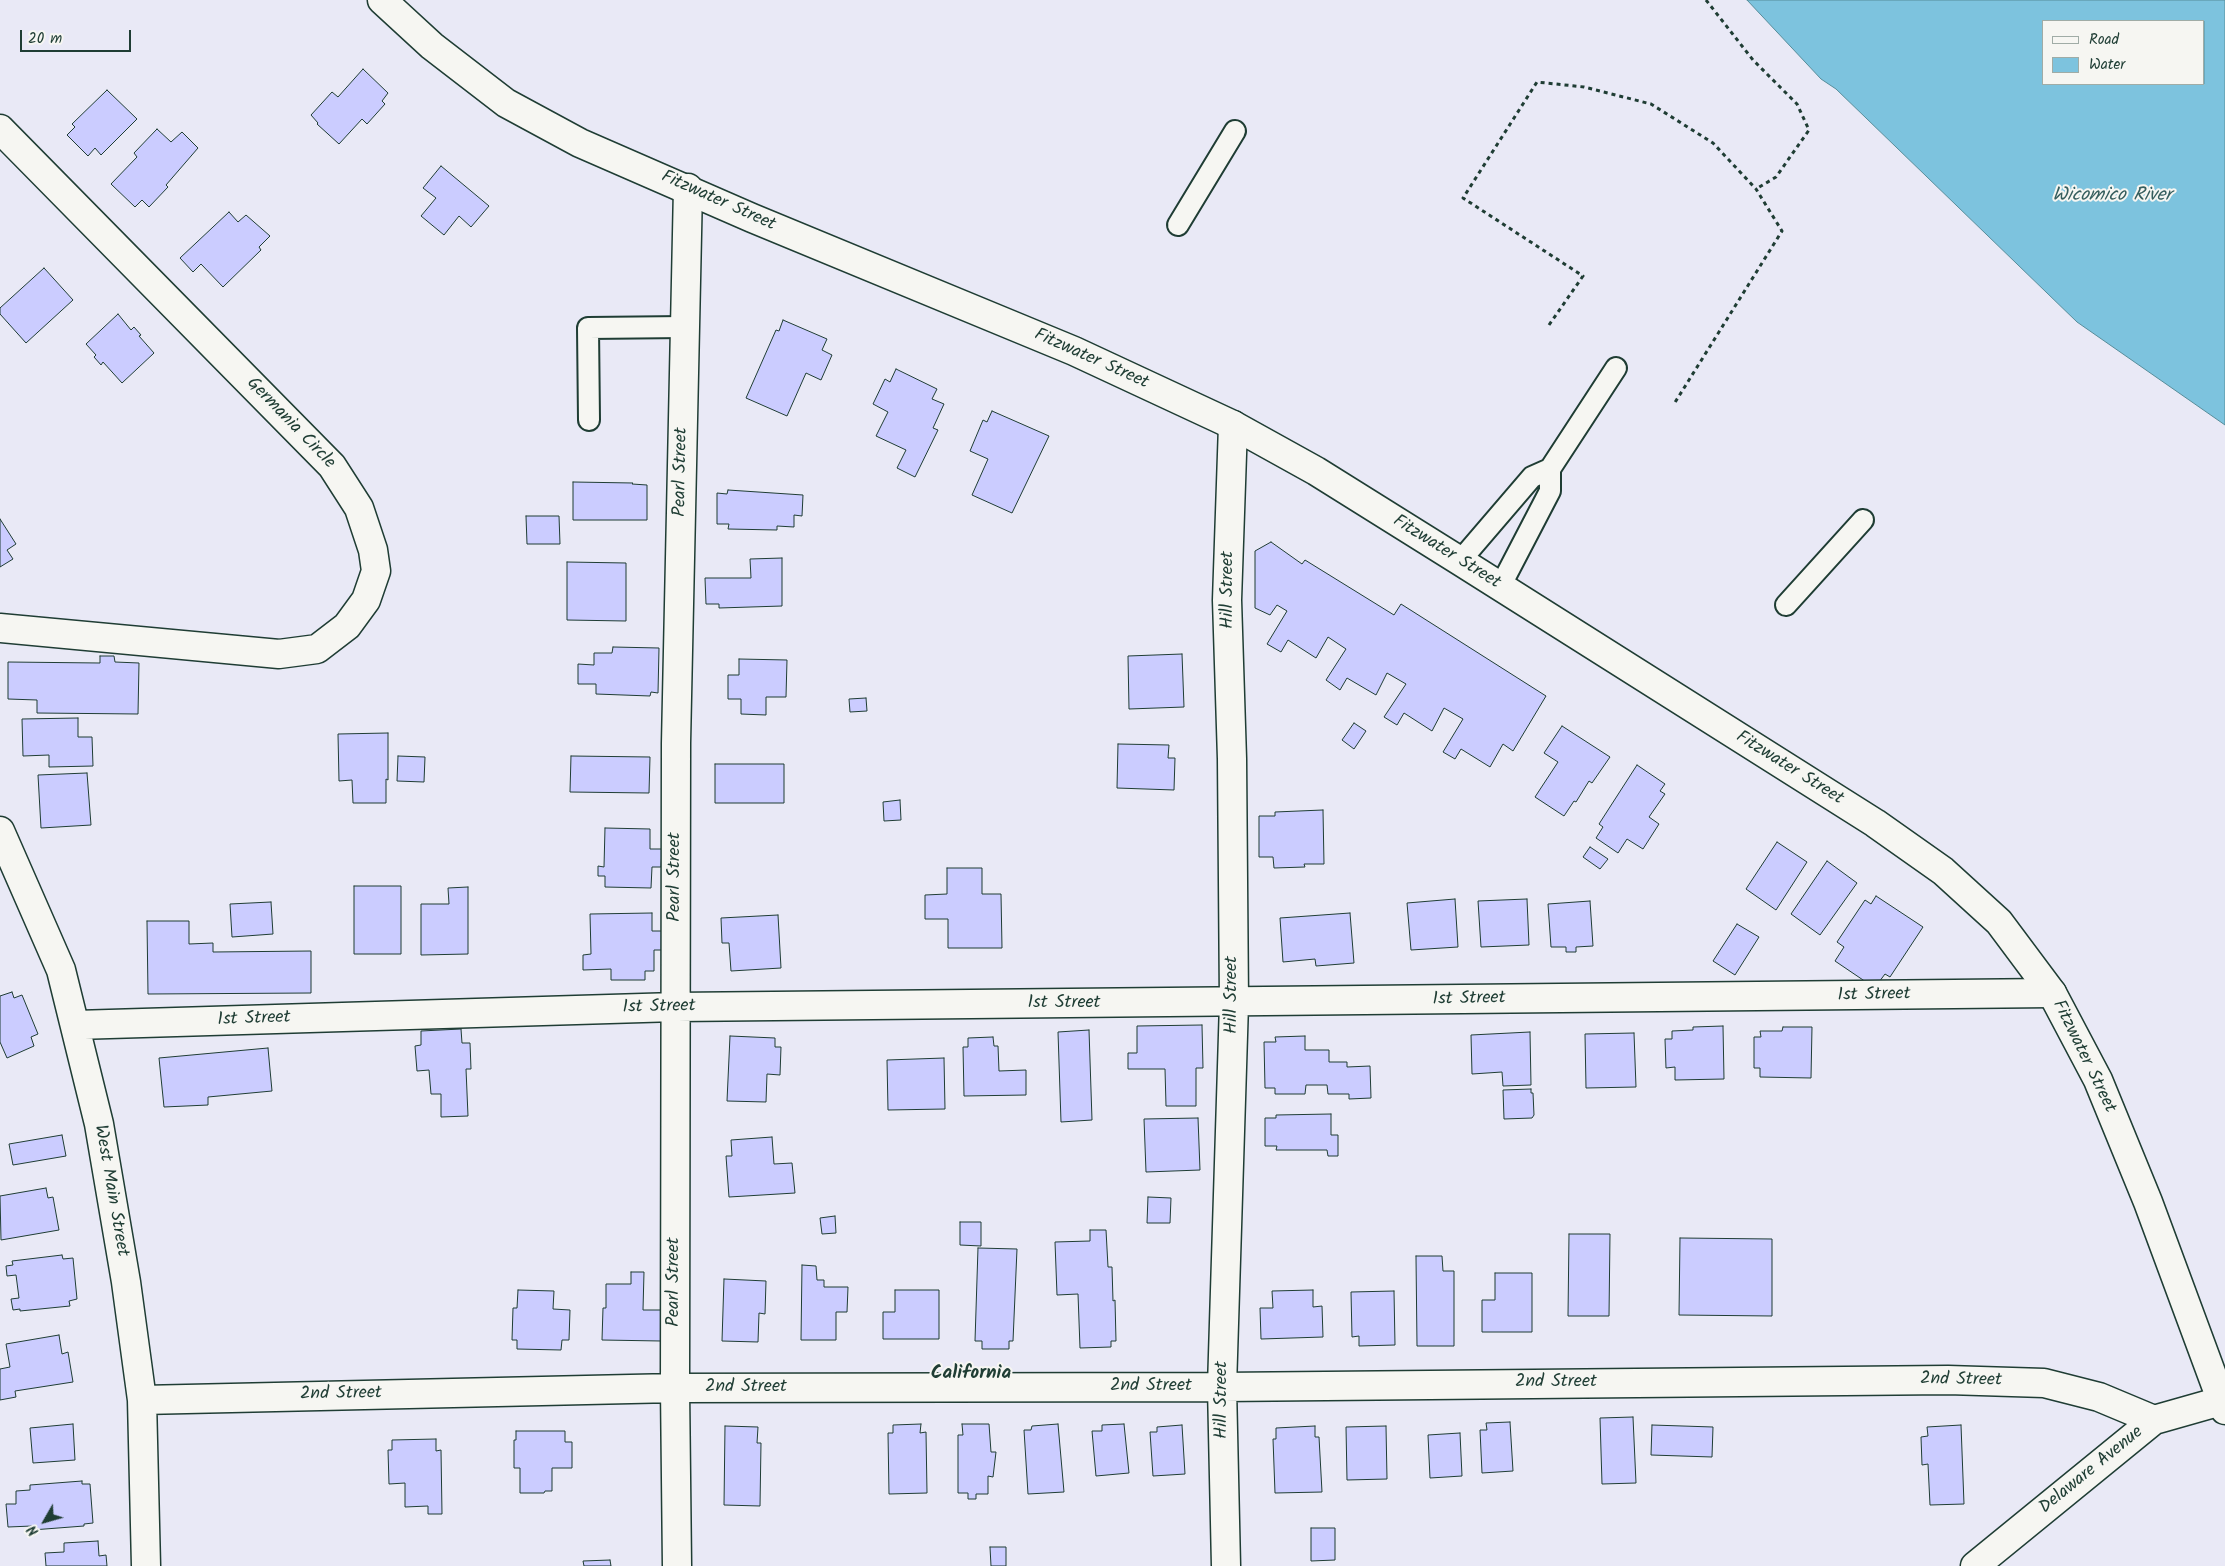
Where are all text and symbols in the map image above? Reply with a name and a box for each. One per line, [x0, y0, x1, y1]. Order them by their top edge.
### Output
scale bar [22, 20, 134, 52]
legend [2042, 20, 2205, 85]
text: 20 m [28, 27, 62, 51]
text: Road [2089, 28, 2119, 52]
text: Water [2089, 53, 2125, 77]
street label: Fitzwater Street [657, 167, 779, 237]
water label: Wicomico River [2052, 186, 2172, 208]
street label: Fitzwater Street [1030, 325, 1152, 395]
street label: Germania Circle [241, 374, 339, 474]
street label: Pearl Street [670, 427, 694, 517]
street label: Fitzwater Street [1388, 511, 1504, 595]
street label: Hill Street [1218, 551, 1240, 629]
street label: Fitzwater Street [1731, 727, 1847, 811]
street label: Pearl Street [665, 832, 687, 922]
street label: Hill Street [1222, 956, 1244, 1034]
street label: 1st Street [1837, 985, 1911, 1007]
street label: 1st Street [1432, 989, 1506, 1011]
street label: 1st Street [1027, 993, 1101, 1015]
street label: 1st Street [622, 997, 696, 1019]
street label: Fitzwater Street [2046, 997, 2120, 1117]
street label: 1st Street [217, 1008, 291, 1032]
street label: West Main Street [88, 1123, 132, 1259]
street label: Pearl Street [664, 1237, 686, 1327]
street label: Hill Street [1212, 1361, 1234, 1439]
district label: California [931, 1364, 1011, 1386]
street label: 2nd Street [1920, 1369, 2002, 1393]
street label: 2nd Street [1515, 1372, 1597, 1394]
street label: 2nd Street [1110, 1376, 1192, 1398]
street label: 2nd Street [705, 1377, 787, 1399]
street label: 2nd Street [300, 1383, 382, 1407]
street label: Delaware Avenue [2036, 1423, 2148, 1519]
north arrow [20, 1496, 70, 1546]
text: N [22, 1520, 45, 1540]

